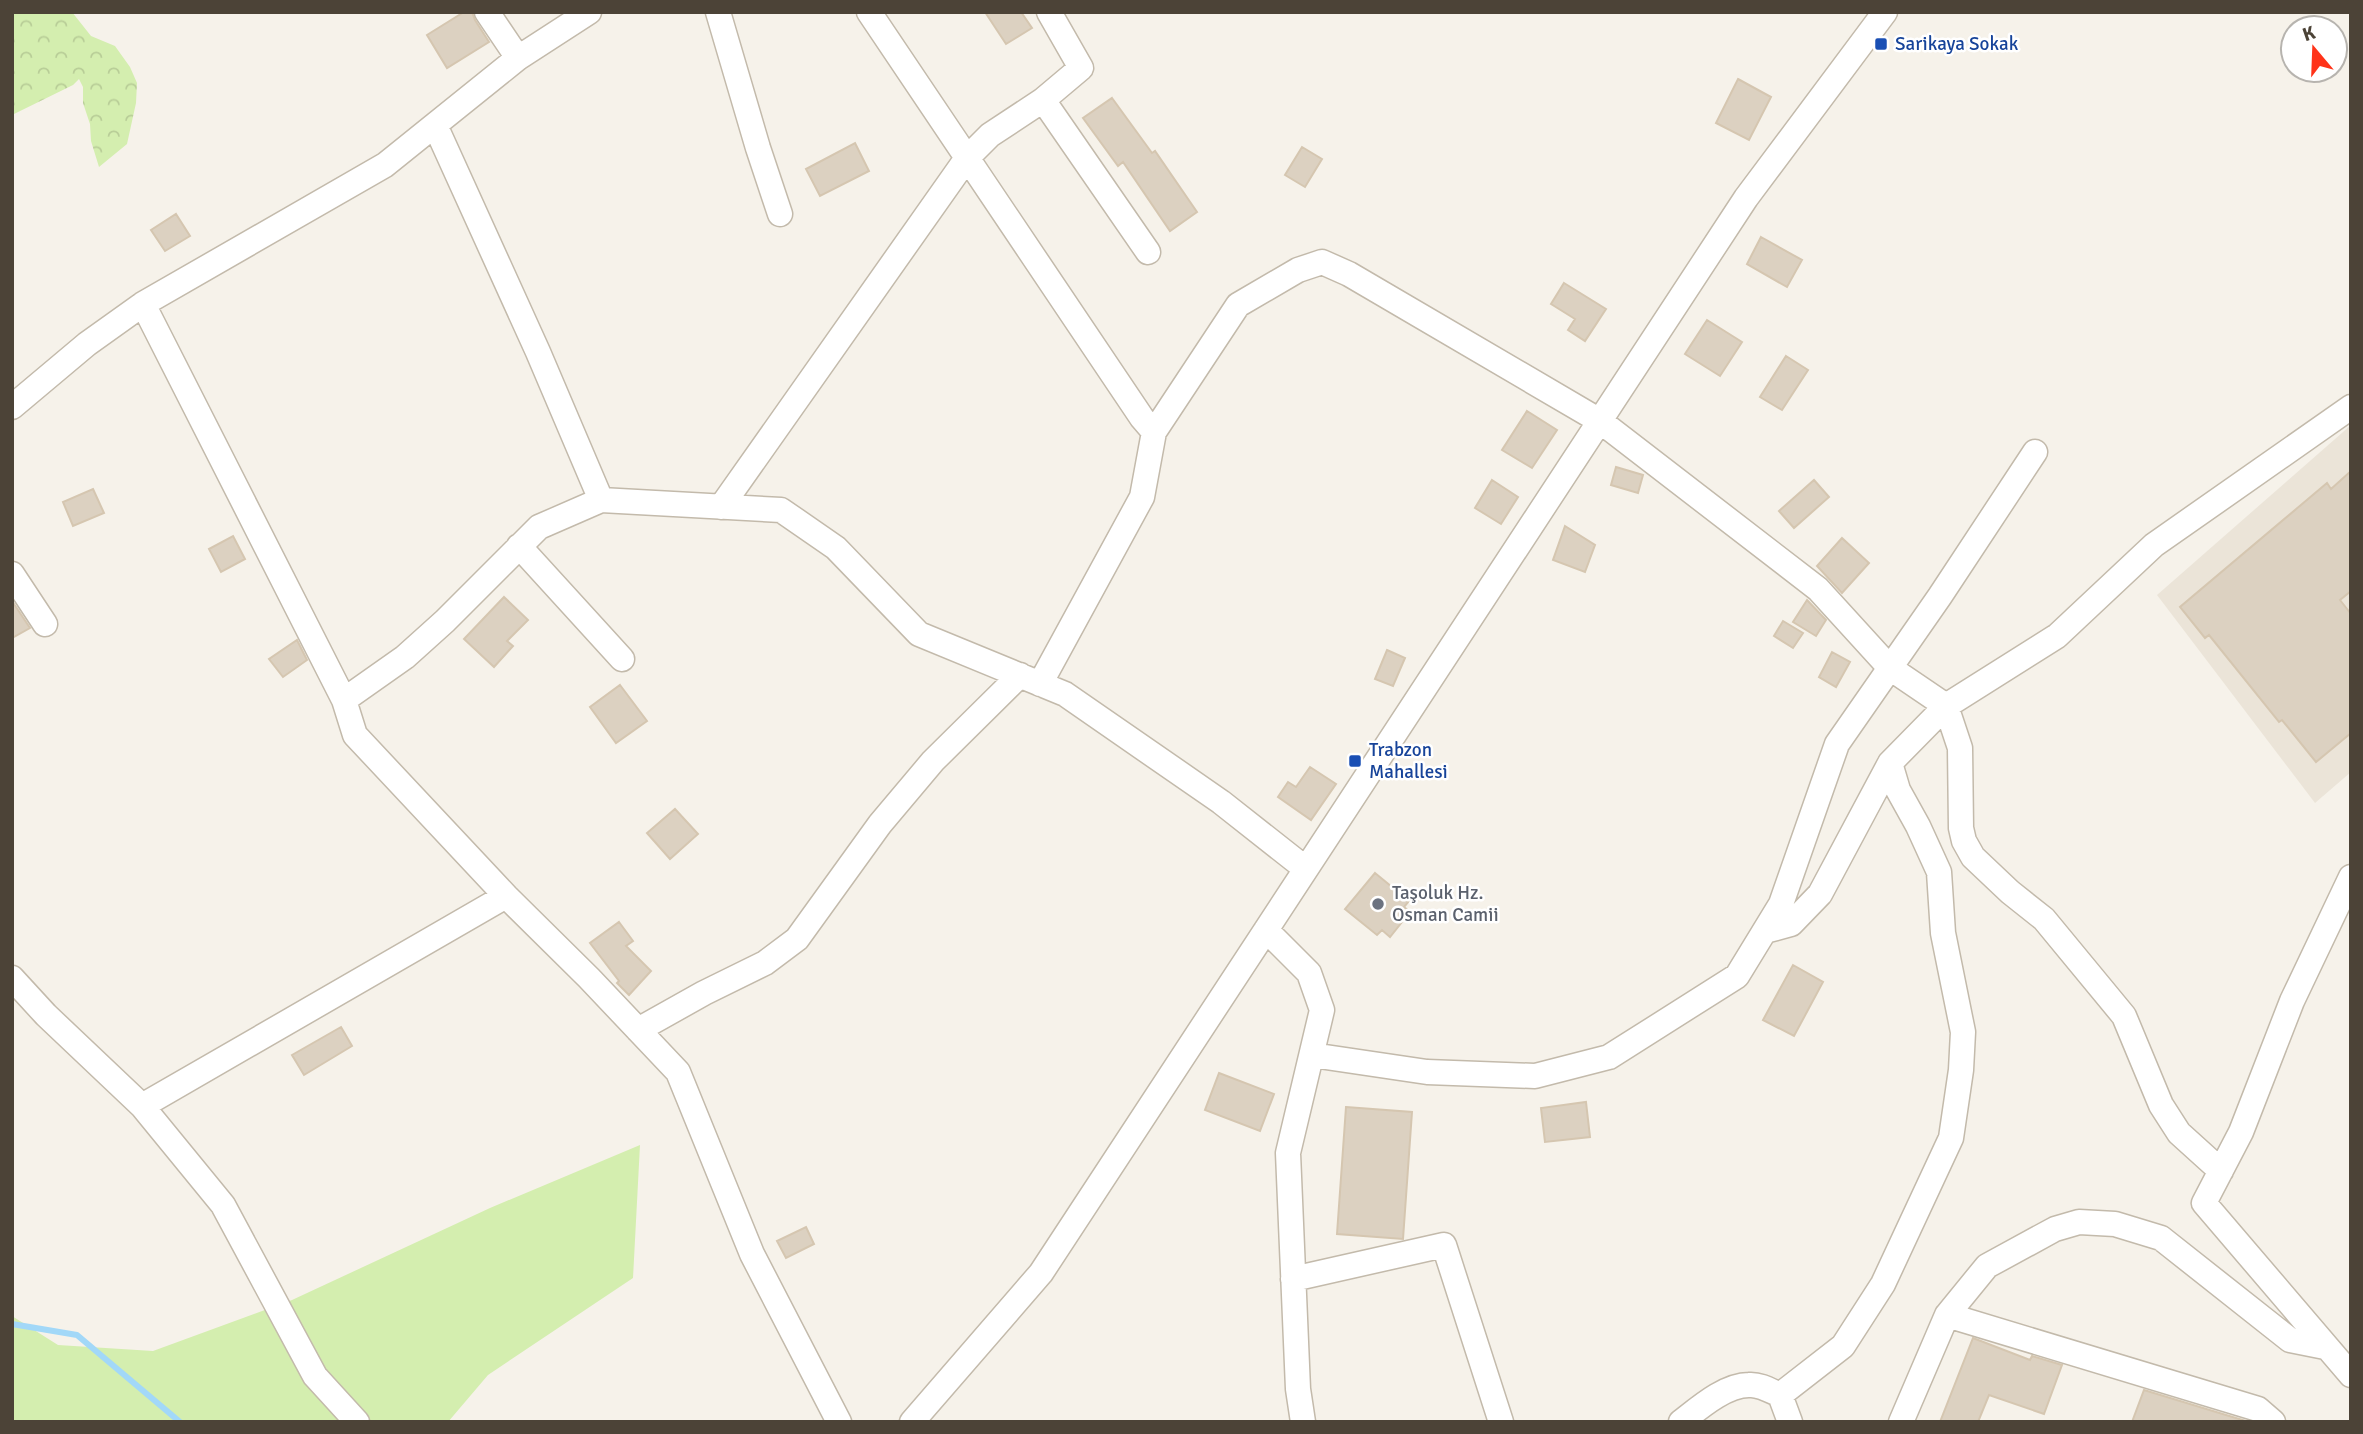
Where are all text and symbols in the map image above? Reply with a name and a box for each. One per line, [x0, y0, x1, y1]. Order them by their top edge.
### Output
north arrow [2279, 14, 2349, 84]
text: K [2299, 21, 2318, 47]
place label: Sarikaya Sokak [1895, 32, 2019, 56]
marker: Sarikaya Sokak [1873, 36, 1889, 52]
place label: Trabzon Mahallesi [1369, 738, 1448, 784]
marker: Trabzon Mahallesi [1347, 753, 1363, 769]
place label: Taşoluk Hz. Osman Camii [1392, 881, 1499, 927]
marker: Taşoluk Hz. Osman Camii [1370, 896, 1386, 912]

